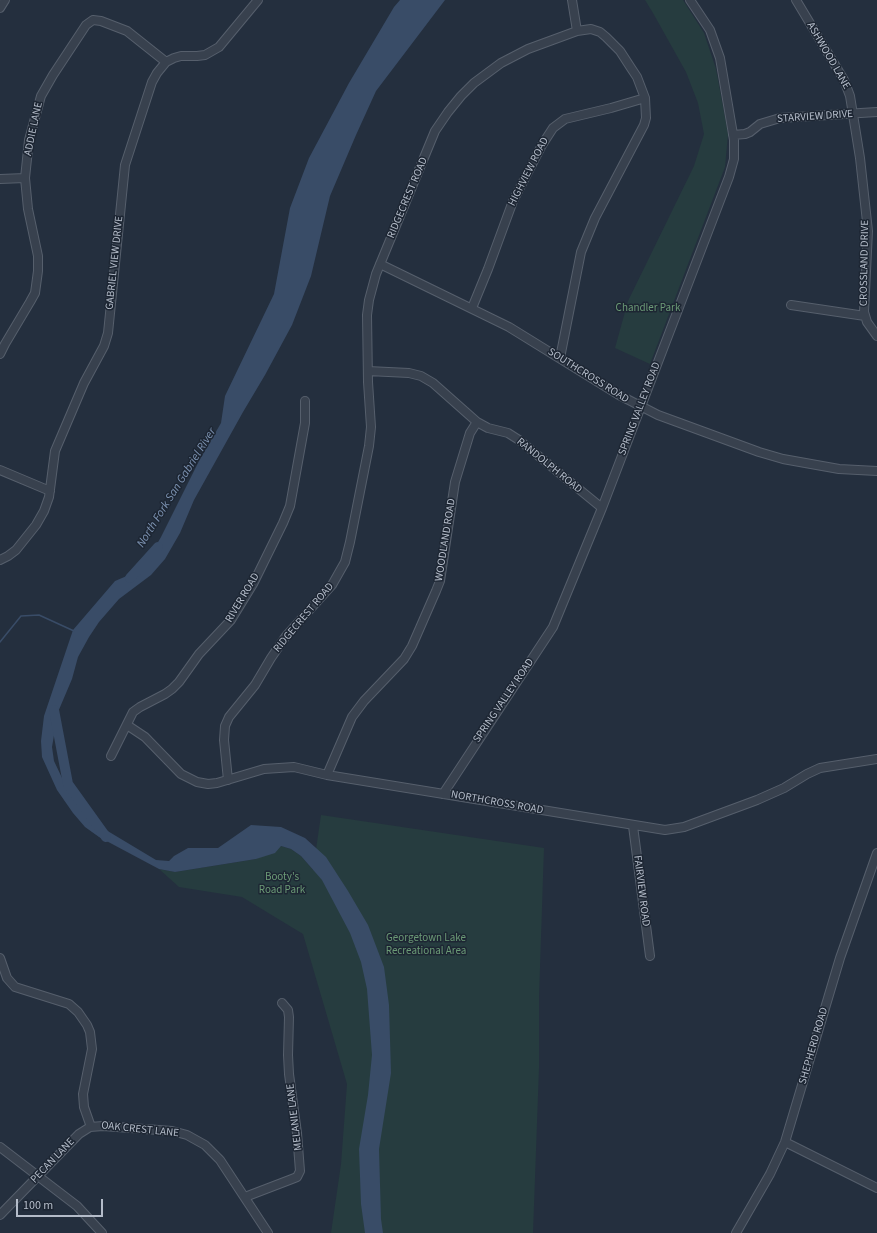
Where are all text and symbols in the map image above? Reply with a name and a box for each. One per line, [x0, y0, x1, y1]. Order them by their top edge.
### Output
street label: ASHWOOD LANE [803, 20, 853, 92]
street label: ADDIE LANE [22, 101, 46, 157]
street label: STARVIEW DRIVE [777, 108, 853, 126]
street label: HIGHVIEW ROAD [506, 135, 552, 209]
street label: RIDGECREST ROAD [385, 155, 431, 241]
street label: GABRIEL VIEW DRIVE [104, 215, 126, 311]
street label: CROSSLAND DRIVE [858, 220, 872, 306]
park label: Chandler Park [616, 302, 680, 316]
street label: SOUTHCROSS ROAD [545, 346, 631, 406]
street label: SPRING VALLEY ROAD [616, 360, 664, 458]
water label: North Fork San Gabriel River [134, 426, 220, 550]
street label: RANDOLPH ROAD [514, 436, 584, 496]
street label: WOODLAND ROAD [433, 498, 459, 582]
street label: RIVER ROAD [223, 571, 263, 625]
street label: RIDGECREST ROAD [271, 581, 337, 655]
street label: SPRING VALLEY ROAD [471, 656, 537, 746]
street label: NORTHCROSS ROAD [450, 788, 544, 818]
street label: FAIRVIEW ROAD [630, 855, 652, 927]
park label: Booty's Road Park [259, 871, 305, 897]
park label: Georgetown Lake Recreational Area [386, 932, 466, 958]
street label: SHEPHERD ROAD [797, 1006, 831, 1086]
street label: MELANIE LANE [284, 1083, 306, 1151]
street label: OAK CREST LANE [100, 1119, 180, 1141]
street label: PECAN LANE [28, 1136, 78, 1186]
scale bar [18, 1191, 105, 1217]
text: 100 m [23, 1197, 53, 1214]

